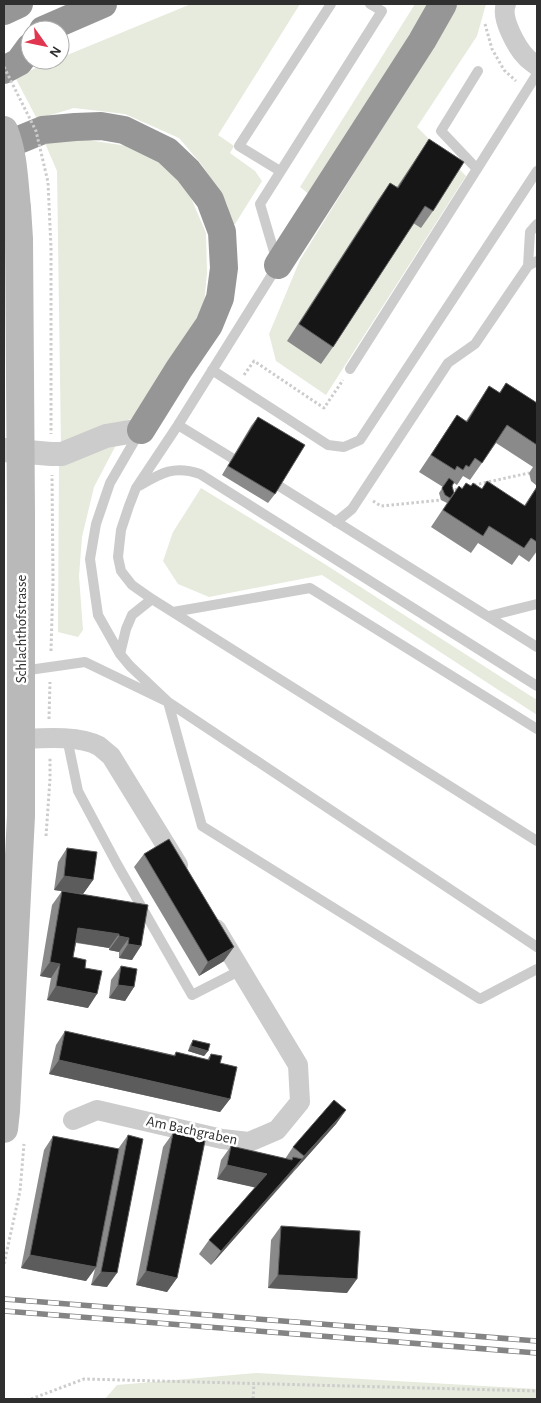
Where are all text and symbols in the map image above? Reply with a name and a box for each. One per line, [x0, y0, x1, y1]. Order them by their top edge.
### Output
north arrow [20, 20, 70, 70]
text: N [47, 44, 64, 59]
street label: Schlachthofstrasse [14, 575, 29, 683]
street label: Am Bachgraben [145, 1114, 239, 1147]

